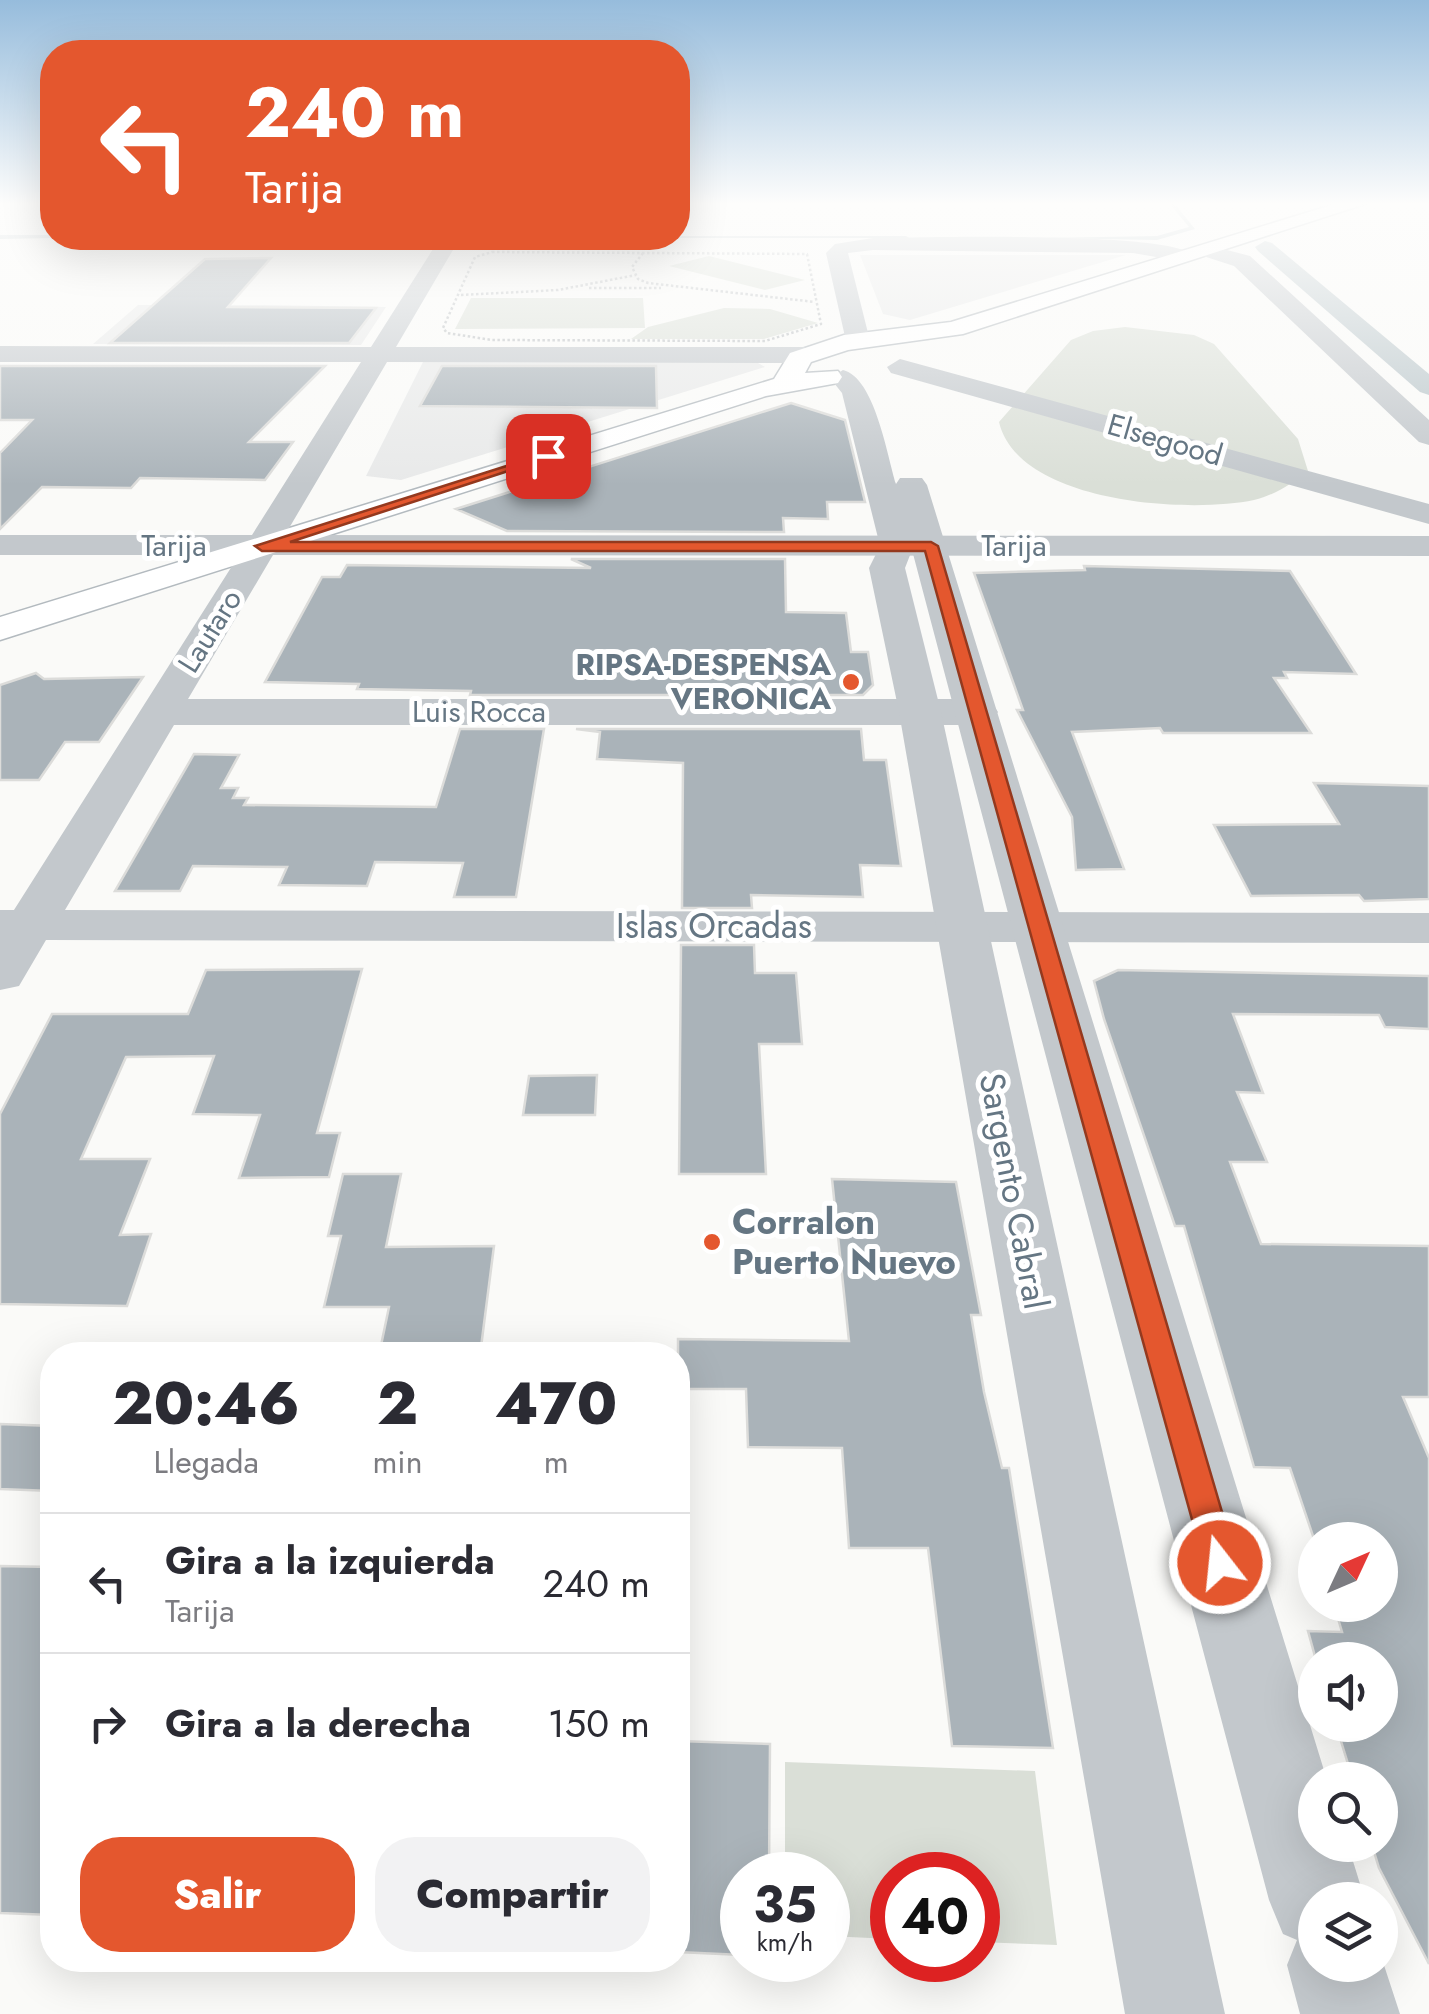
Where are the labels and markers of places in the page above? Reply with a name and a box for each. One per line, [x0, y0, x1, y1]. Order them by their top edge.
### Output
pin [506, 414, 591, 499]
place label: RIPSA-DESPENSA VERONICA [576, 643, 832, 720]
marker: RIPSA-DESPENSA VERONICA [840, 671, 862, 693]
place label: Corralon Puerto Nuevo [732, 1197, 956, 1287]
marker: Corralon Puerto Nuevo [701, 1231, 723, 1253]

